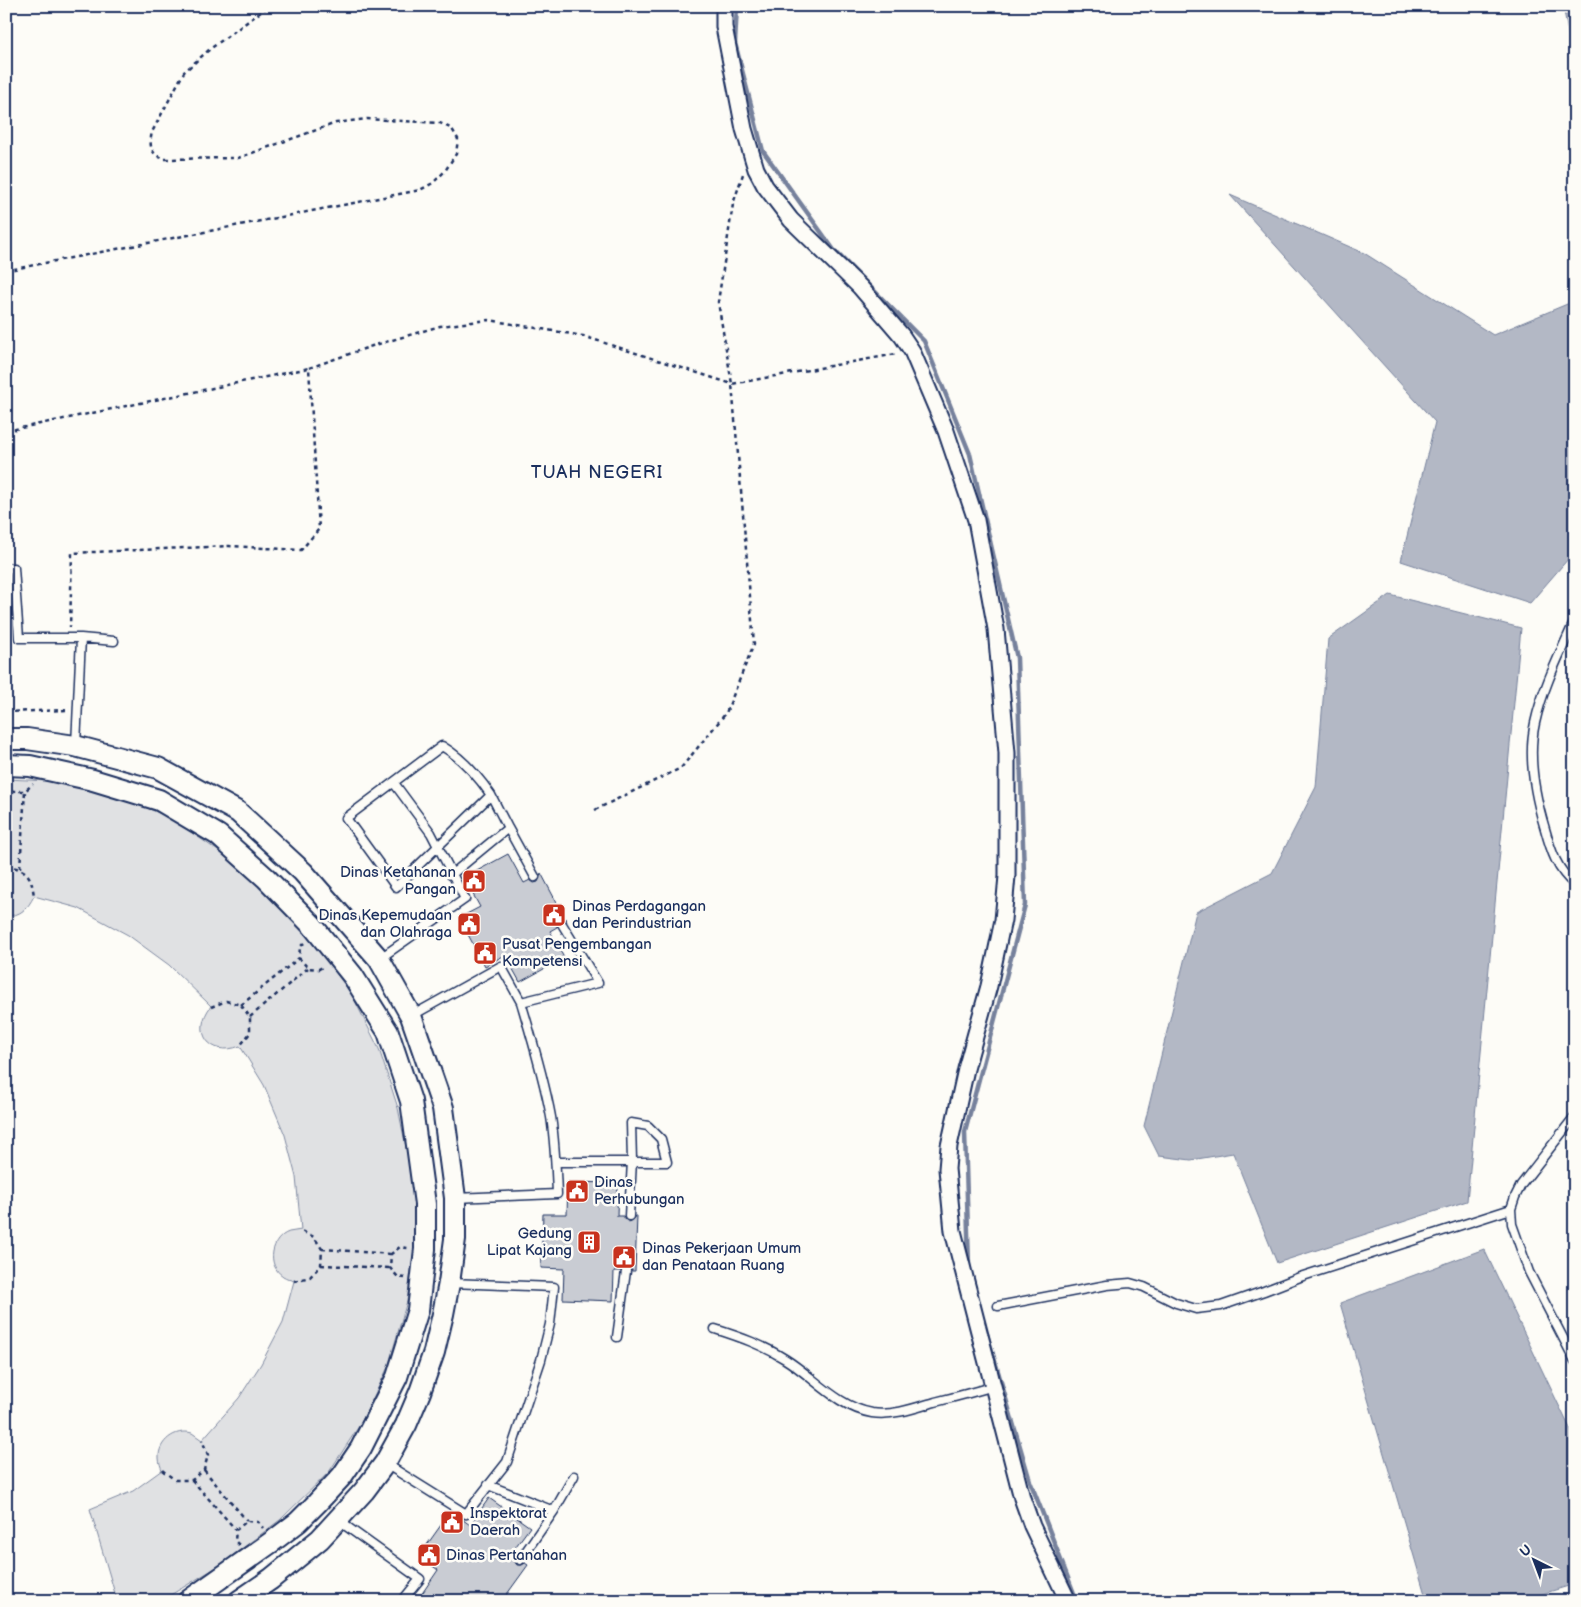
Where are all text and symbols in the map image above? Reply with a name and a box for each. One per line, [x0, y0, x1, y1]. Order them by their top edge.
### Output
district label: TUAH NEGERI [531, 462, 663, 483]
place label: Dinas Ketahanan Pangan [340, 863, 456, 899]
public building icon: Dinas Ketahanan Pangan [461, 868, 487, 894]
place label: Dinas Perdagangan dan Perindustrian [572, 897, 706, 933]
public building icon: Dinas Perdagangan dan Perindustrian [541, 902, 567, 928]
place label: Dinas Kepemudaan dan Olahraga [318, 906, 452, 942]
public building icon: Dinas Kepemudaan dan Olahraga [456, 911, 482, 937]
place label: Pusat Pengembangan Kompetensi [502, 935, 652, 971]
public building icon: Pusat Pengembangan Kompetensi [472, 940, 498, 966]
place label: Dinas Perhubungan [594, 1173, 684, 1209]
public building icon: Dinas Perhubungan [564, 1178, 590, 1204]
place label: Gedung Lipat Kajang [487, 1224, 572, 1260]
building icon: Gedung Lipat Kajang [576, 1229, 602, 1255]
place label: Dinas Pekerjaan Umum dan Penataan Ruang [642, 1239, 801, 1275]
public building icon: Dinas Pekerjaan Umum dan Penataan Ruang [611, 1244, 637, 1270]
place label: Inspektorat Daerah [470, 1504, 547, 1540]
public building icon: Inspektorat Daerah [439, 1509, 465, 1535]
north arrow [1508, 1534, 1558, 1584]
text: U [1516, 1541, 1535, 1560]
public building icon: Dinas Pertanahan [416, 1542, 442, 1568]
place label: Dinas Pertanahan [446, 1546, 567, 1565]

